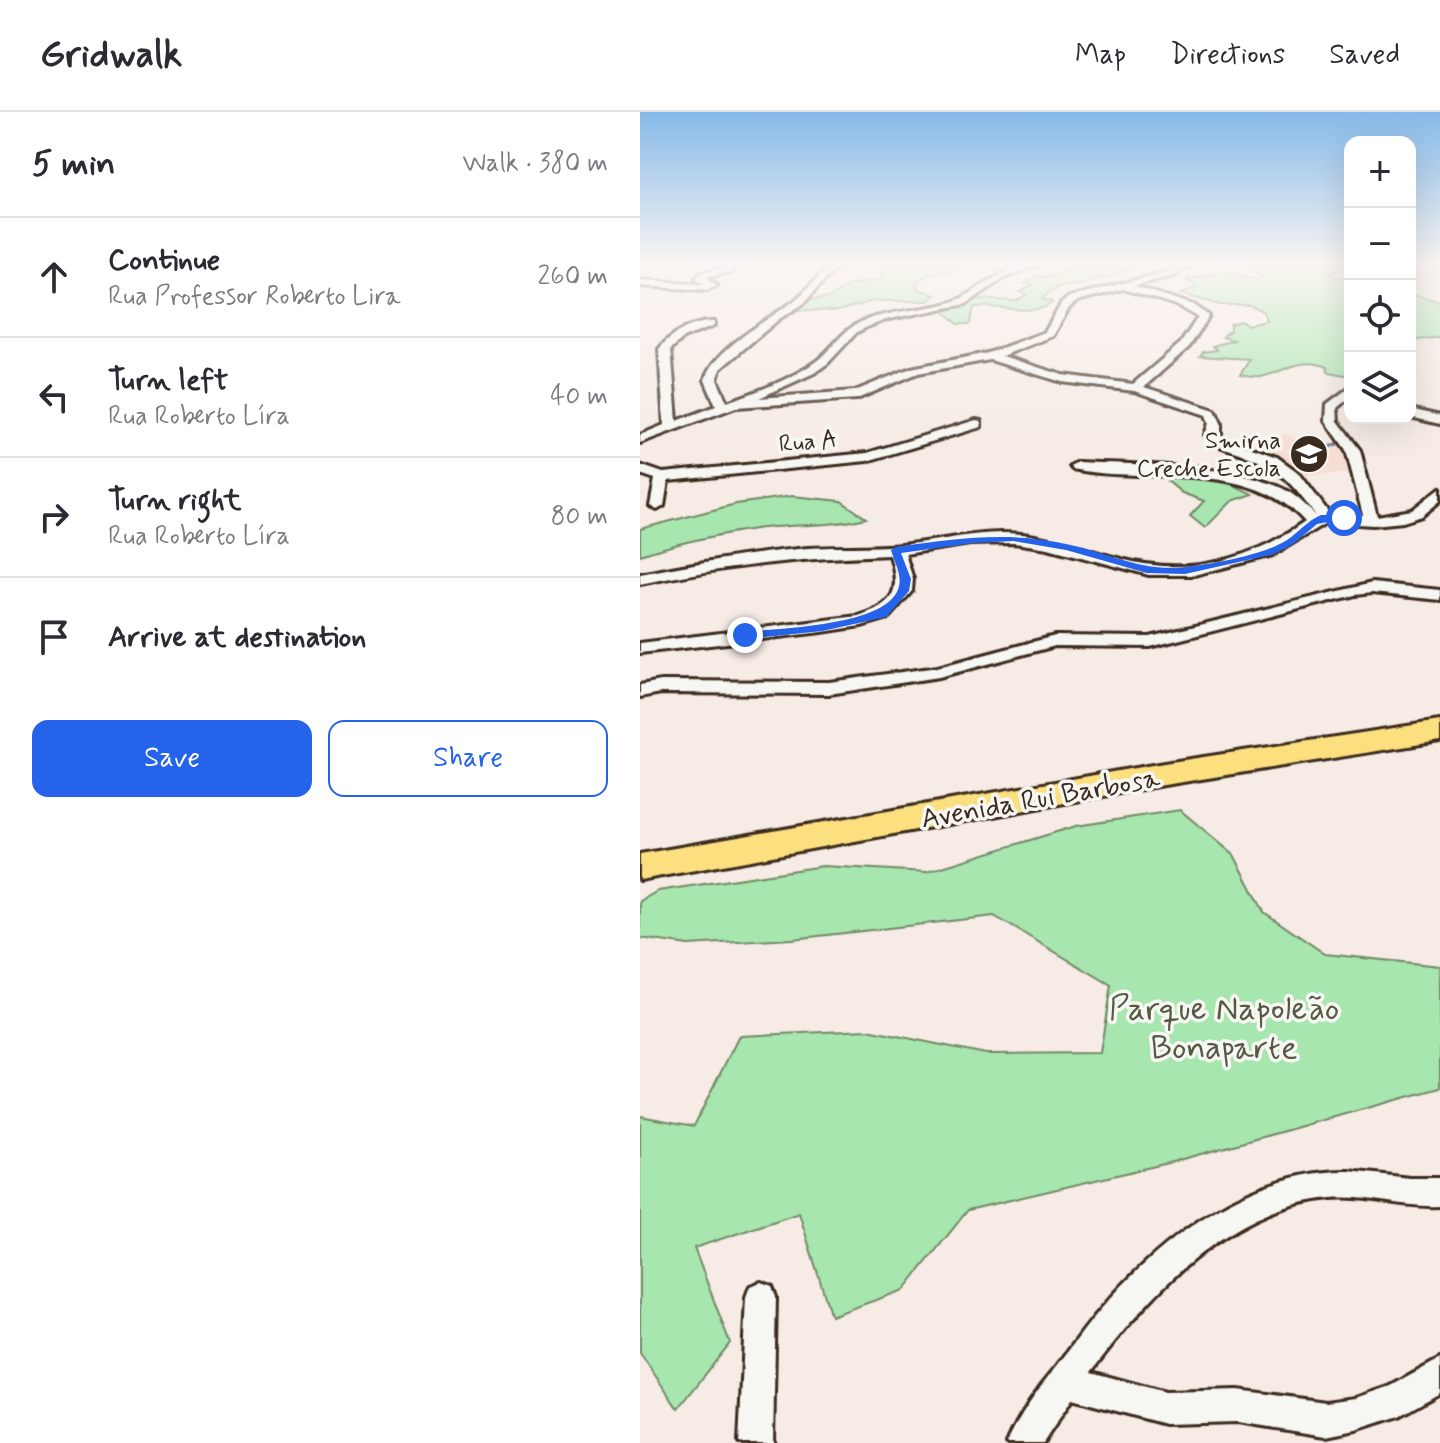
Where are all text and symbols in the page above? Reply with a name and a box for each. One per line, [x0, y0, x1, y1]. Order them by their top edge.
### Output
text: Gridwalk [40, 31, 182, 80]
text: Map [1075, 37, 1126, 74]
text: Directions [1170, 37, 1285, 74]
text: Saved [1329, 37, 1400, 74]
map controls [1344, 136, 1416, 424]
button: + [1344, 136, 1416, 208]
text: 5 min [32, 142, 115, 187]
text: Walk · 380 m [462, 147, 608, 181]
button: − [1344, 208, 1416, 280]
text: Continue [108, 241, 220, 280]
icon: ahead [32, 255, 76, 299]
text: 260 m [538, 260, 608, 294]
text: Rua Professor Roberto Lira [108, 280, 401, 314]
button: locate [1344, 280, 1416, 352]
button: layers [1344, 352, 1416, 424]
text: Turn left [108, 361, 228, 400]
icon: left [32, 375, 76, 419]
text: 40 m [550, 380, 608, 414]
text: Rua Roberto Líra [108, 400, 290, 434]
street label: Rua A [778, 424, 839, 460]
place label: Smirna Creche Escola [1137, 426, 1281, 485]
school or university icon: Smirna Creche Escola [1288, 433, 1330, 475]
text: Turn right [108, 481, 241, 520]
icon: right [32, 495, 76, 539]
text: 80 m [551, 500, 608, 534]
route start [1326, 500, 1362, 536]
text: Rua Roberto Líra [108, 520, 290, 554]
icon: arrive [32, 615, 76, 659]
route end [727, 617, 763, 653]
text: Arrive at destination [108, 618, 366, 657]
button: Save [32, 720, 312, 797]
button: Share [328, 720, 608, 797]
street label: Avenida Rui Barbosa [918, 760, 1163, 839]
park label: Parque Napoleão Bonaparte [1109, 987, 1339, 1071]

